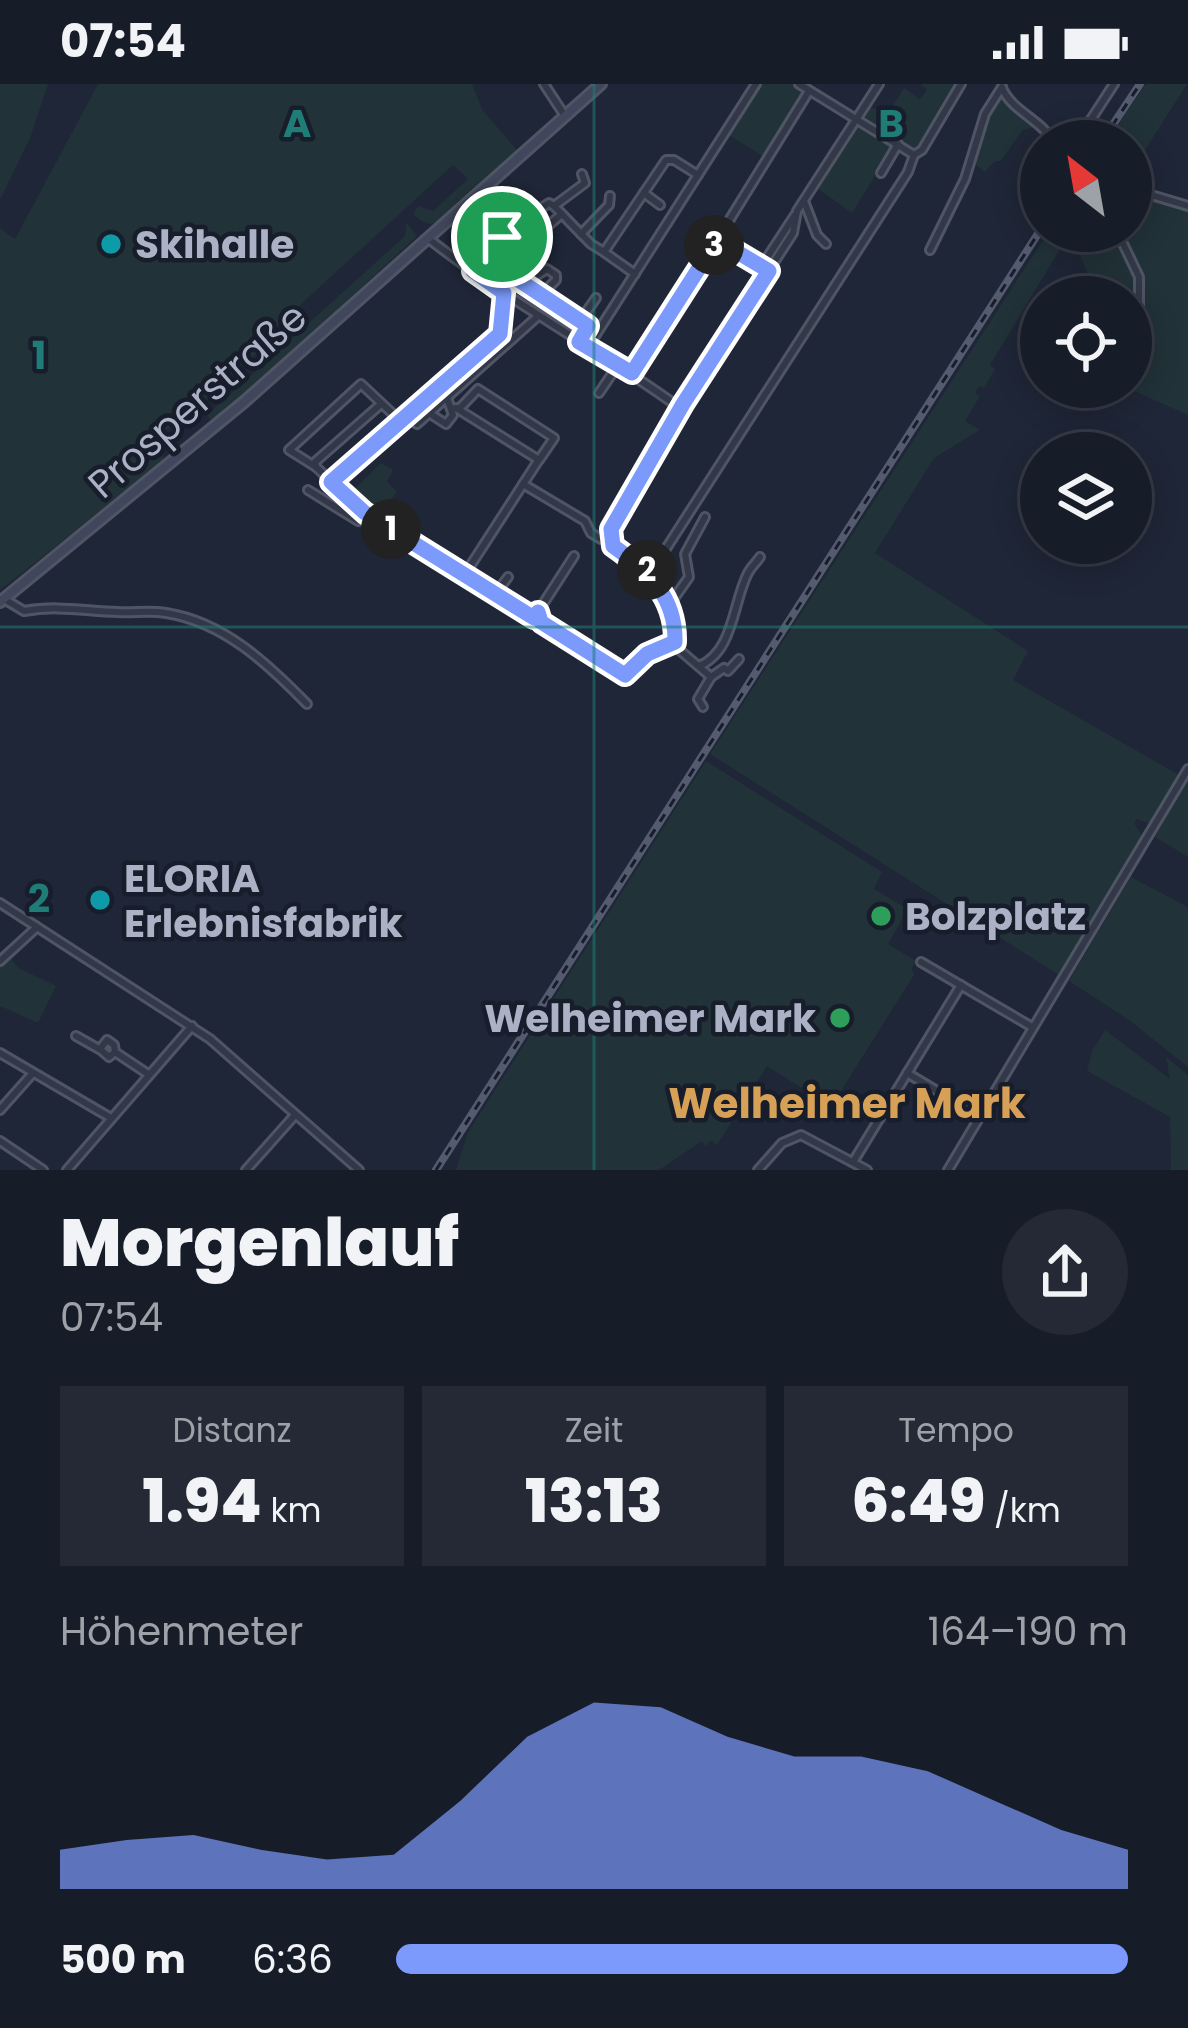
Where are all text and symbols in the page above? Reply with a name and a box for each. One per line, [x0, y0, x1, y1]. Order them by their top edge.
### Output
text: 07:54 [60, 10, 186, 73]
text: A [283, 96, 312, 151]
text: B [878, 96, 904, 151]
north arrow [1020, 120, 1152, 252]
map controls [1020, 120, 1152, 564]
pin [451, 186, 553, 288]
icon: arrive [469, 204, 535, 270]
pin: 3 [684, 215, 744, 275]
place label: Skihalle [135, 217, 294, 272]
text: 3 [704, 221, 724, 268]
marker: Skihalle [98, 231, 124, 257]
button: locate [1020, 276, 1152, 408]
street label: Prosperstraße [76, 290, 319, 511]
text: 1 [32, 328, 46, 383]
button: layers [1020, 432, 1152, 564]
pin: 1 [361, 499, 421, 559]
text: 1 [385, 505, 397, 552]
pin: 2 [617, 540, 677, 600]
text: 2 [638, 546, 656, 593]
place label: ELORIA Erlebnisfabrik [124, 851, 403, 951]
text: 2 [28, 871, 50, 926]
marker: ELORIA Erlebnisfabrik [87, 887, 113, 913]
place label: Bolzplatz [905, 889, 1086, 944]
marker: Bolzplatz [868, 903, 894, 929]
place label: Welheimer Mark [484, 991, 816, 1046]
marker: Welheimer Mark [827, 1005, 853, 1031]
district label: Welheimer Mark [668, 1074, 1026, 1133]
text: Morgenlauf [60, 1197, 459, 1289]
button: share [1002, 1209, 1128, 1335]
text: 07:54 [60, 1290, 163, 1345]
text: Distanz [172, 1407, 292, 1454]
text: Zeit [565, 1407, 623, 1454]
text: Tempo [898, 1407, 1014, 1454]
text: 1.94 [143, 1459, 262, 1543]
text: 13:13 [525, 1459, 663, 1543]
text: 6:49 [851, 1459, 985, 1543]
text: km [262, 1487, 321, 1534]
text: /km [985, 1487, 1061, 1534]
text: Höhenmeter [60, 1604, 303, 1659]
text: 164–190 m [928, 1604, 1128, 1659]
text: 500 m [60, 1932, 186, 1987]
text: 6:36 [252, 1932, 333, 1987]

